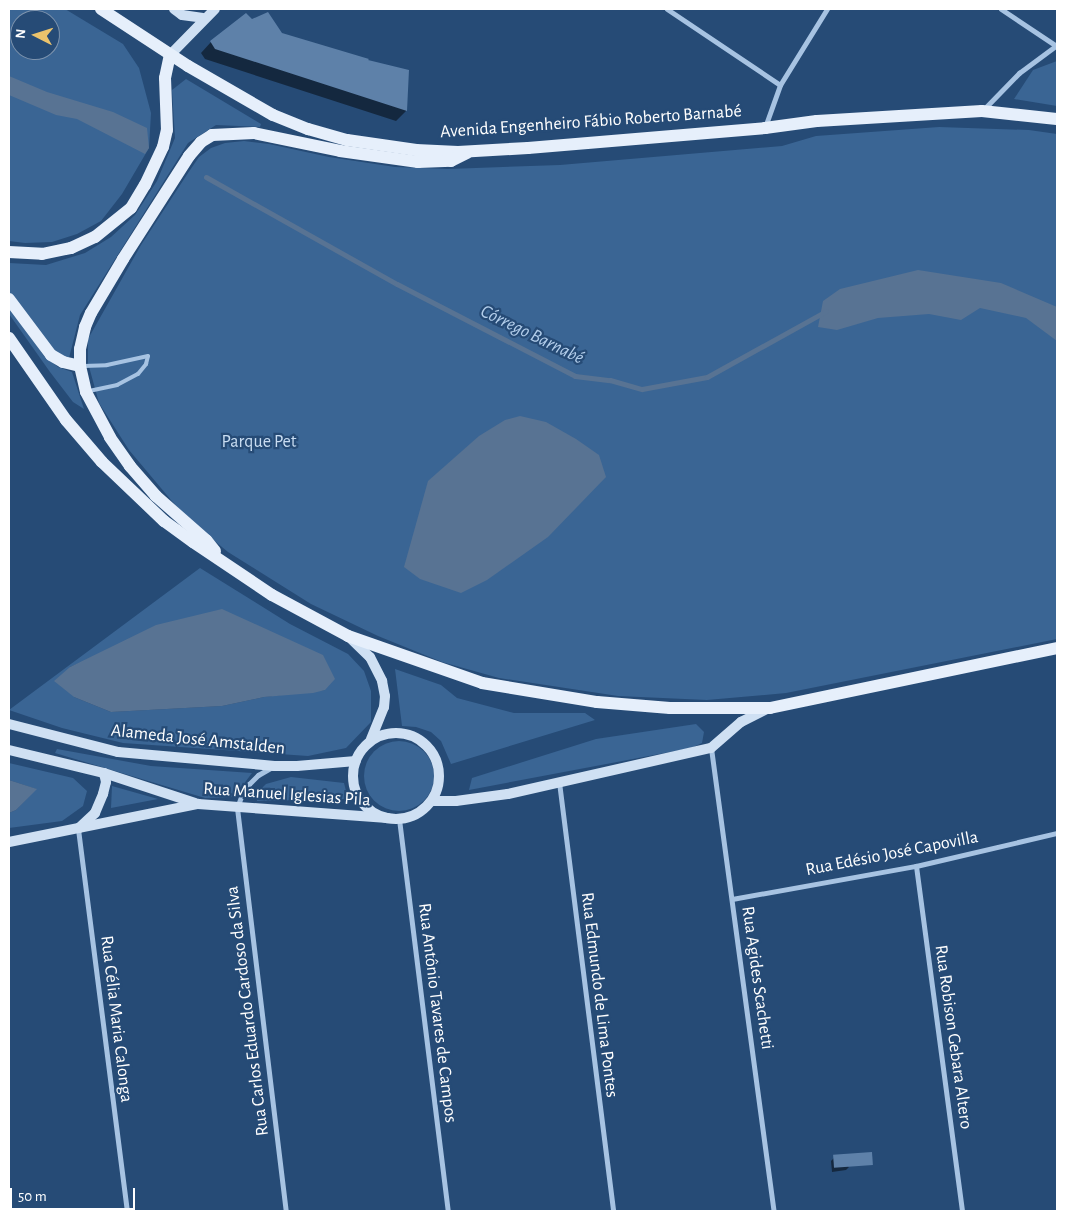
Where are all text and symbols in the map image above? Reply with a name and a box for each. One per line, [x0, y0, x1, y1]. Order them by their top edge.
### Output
north arrow [10, 10, 60, 60]
text: N [14, 28, 28, 39]
street label: Avenida Engenheiro Fábio Roberto Barnabé [439, 101, 743, 143]
water label: Córrego Barnabé [477, 300, 587, 370]
park label: Parque Pet [221, 431, 297, 453]
street label: Alameda José Amstalden [110, 720, 286, 760]
street label: Rua Manuel Iglesias Pila [203, 778, 371, 812]
street label: Rua Edésio José Capovilla [804, 827, 980, 881]
street label: Rua Carlos Eduardo Cardoso da Silva [222, 885, 274, 1137]
street label: Rua Edmundo de Lima Pontes [576, 891, 622, 1099]
street label: Rua Antônio Tavares de Campos [413, 902, 461, 1124]
street label: Rua Agides Scachetti [736, 905, 778, 1051]
street label: Rua Célia Maria Calonga [95, 934, 137, 1104]
street label: Rua Robison Gebara Altero [929, 944, 977, 1130]
scale bar [12, 1178, 138, 1210]
text: 50 m [18, 1189, 47, 1204]

